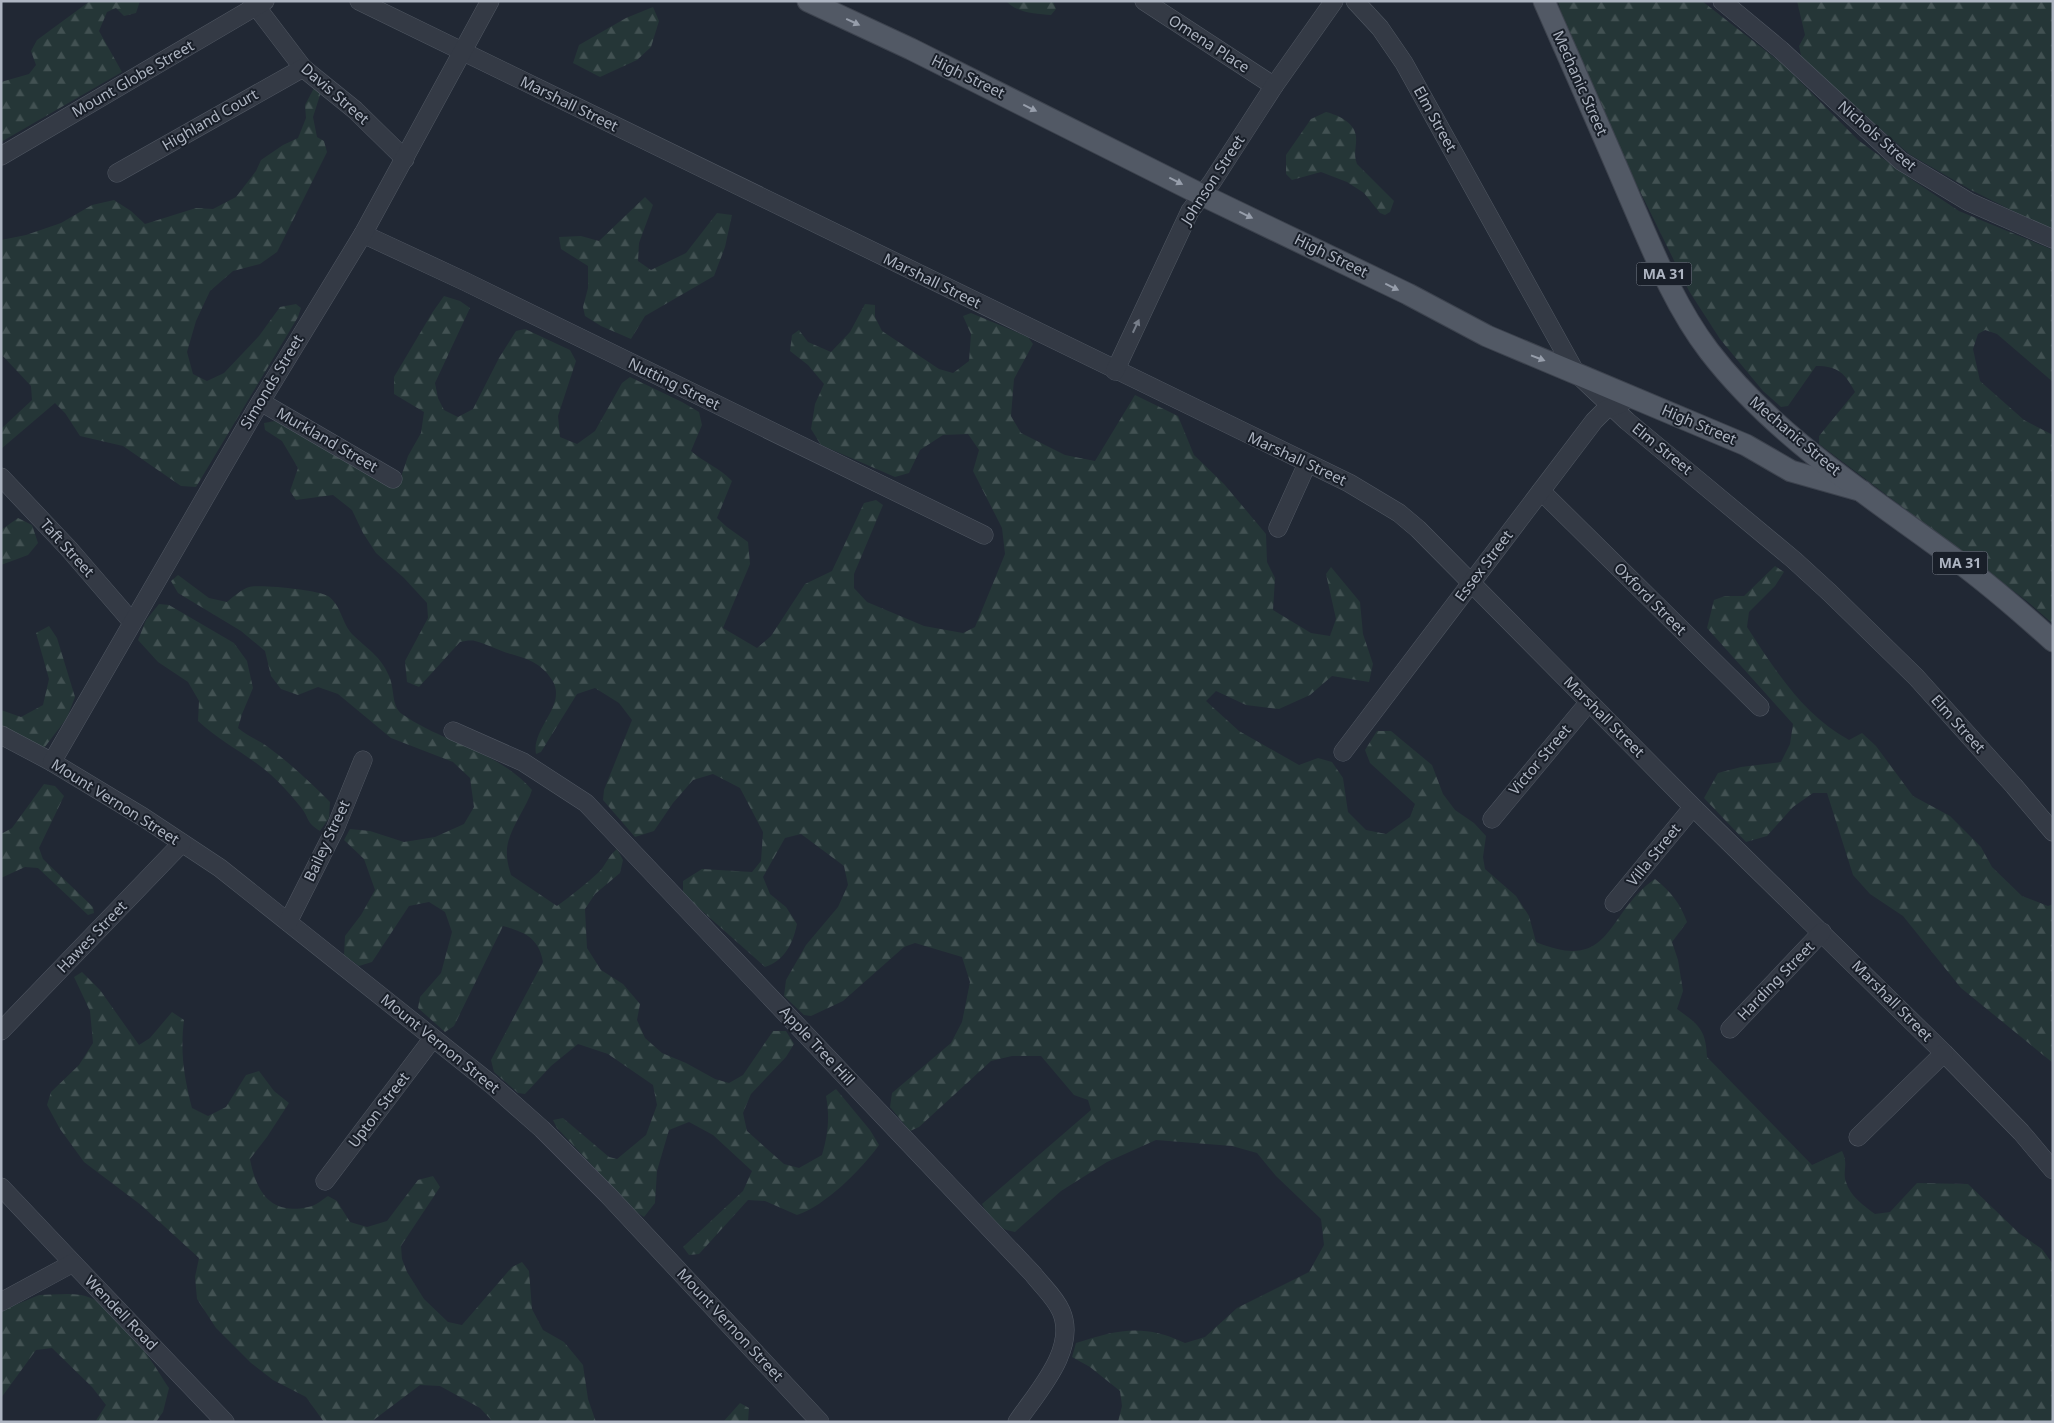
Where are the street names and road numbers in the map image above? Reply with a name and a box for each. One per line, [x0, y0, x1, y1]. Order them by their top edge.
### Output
street label: Omena Place [1165, 9, 1254, 77]
street label: Mechanic Street [1549, 27, 1613, 139]
street label: Mount Globe Street [68, 35, 198, 121]
street label: High Street [928, 50, 1009, 103]
street label: Davis Street [297, 58, 374, 129]
street label: Marshall Street [517, 71, 622, 136]
street label: Elm Street [1410, 82, 1462, 155]
street label: Highland Court [158, 83, 262, 155]
street label: Nichols Street [1834, 96, 1922, 175]
street label: Johnson Street [1175, 130, 1249, 230]
street label: High Street [1291, 229, 1372, 282]
street label: Marshall Street [880, 248, 985, 313]
road number: MA 31 [1636, 262, 1692, 286]
street label: Simonds Street [235, 330, 307, 432]
street label: Nutting Street [625, 352, 724, 414]
street label: Mechanic Street [1746, 391, 1846, 480]
street label: High Street [1659, 399, 1740, 449]
street label: Murkland Street [273, 402, 382, 476]
street label: Elm Street [1628, 418, 1697, 479]
street label: Marshall Street [1245, 427, 1350, 490]
street label: Taft Street [36, 514, 100, 581]
street label: Essex Street [1450, 525, 1517, 605]
road number: MA 31 [1932, 552, 1988, 574]
street label: Oxford Street [1610, 558, 1692, 639]
street label: Marshall Street [1560, 672, 1650, 761]
street label: Elm Street [1927, 690, 1991, 757]
street label: Victor Street [1504, 719, 1575, 799]
street label: Mount Vernon Street [48, 754, 184, 849]
street label: Bailey Street [299, 796, 354, 884]
street label: Villa Street [1622, 819, 1685, 890]
street label: Hawes Street [52, 896, 131, 977]
street label: Harding Street [1732, 936, 1819, 1024]
street label: Marshall Street [1848, 956, 1938, 1045]
street label: Mount Vernon Street [377, 989, 505, 1098]
street label: Apple Tree Hill [776, 1001, 860, 1089]
street label: Upton Street [343, 1067, 414, 1151]
street label: Mount Vernon Street [673, 1264, 789, 1385]
street label: Wendell Road [81, 1271, 163, 1354]

